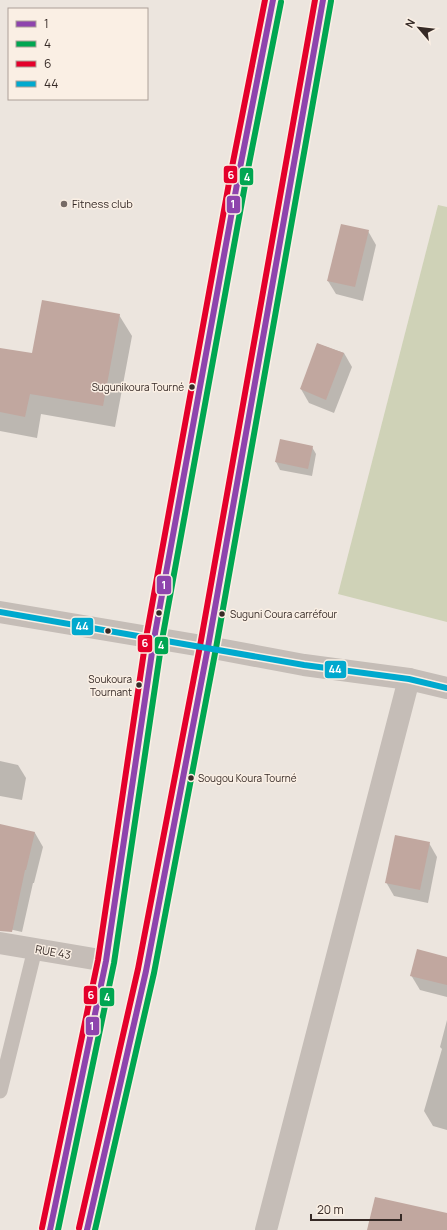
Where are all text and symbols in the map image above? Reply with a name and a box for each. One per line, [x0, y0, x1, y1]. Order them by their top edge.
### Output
legend [8, 8, 148, 100]
north arrow [399, 8, 439, 48]
text: 1 [44, 15, 49, 32]
text: N [401, 16, 418, 30]
text: 4 [44, 35, 51, 52]
text: 6 [44, 55, 51, 72]
text: 44 [44, 75, 58, 92]
line badge: 6 [223, 165, 238, 184]
text: 6 [228, 167, 235, 182]
line badge: 4 [239, 167, 254, 186]
text: 4 [244, 169, 251, 184]
line badge: 1 [226, 195, 241, 214]
place label: Fitness club [72, 196, 133, 211]
text: 1 [231, 196, 235, 211]
marker: Fitness club [59, 199, 69, 209]
place label: Sugunikoura Tourné [92, 380, 184, 394]
marker: Sugunikoura Tourné [187, 382, 197, 392]
line badge: 1 [156, 575, 172, 595]
text: 1 [162, 577, 166, 592]
place label: Suguni Coura carréfour [230, 607, 338, 621]
unlabelled marker [154, 608, 164, 618]
marker: Suguni Coura carréfour [217, 609, 227, 619]
line badge: 44 [71, 617, 94, 636]
text: 44 [75, 618, 89, 633]
unlabelled marker [103, 626, 113, 636]
line badge: 6 [137, 634, 153, 653]
text: 6 [142, 635, 149, 650]
line badge: 4 [154, 636, 169, 655]
text: 4 [158, 637, 165, 652]
line badge: 44 [324, 660, 347, 679]
text: 44 [328, 661, 342, 676]
place label: Soukoura Tournant [88, 672, 132, 699]
marker: Soukoura Tournant [134, 680, 144, 690]
place label: Sougou Koura Tourné [198, 771, 297, 785]
marker: Sougou Koura Tourné [186, 773, 196, 783]
street label: RUE 43 [34, 941, 72, 962]
line badge: 6 [83, 985, 98, 1005]
text: 6 [88, 987, 95, 1002]
line badge: 4 [99, 987, 115, 1007]
text: 4 [104, 989, 111, 1004]
line badge: 1 [85, 1016, 100, 1036]
text: 1 [90, 1018, 94, 1033]
scale bar [311, 1196, 401, 1222]
text: 20 m [317, 1201, 344, 1218]

